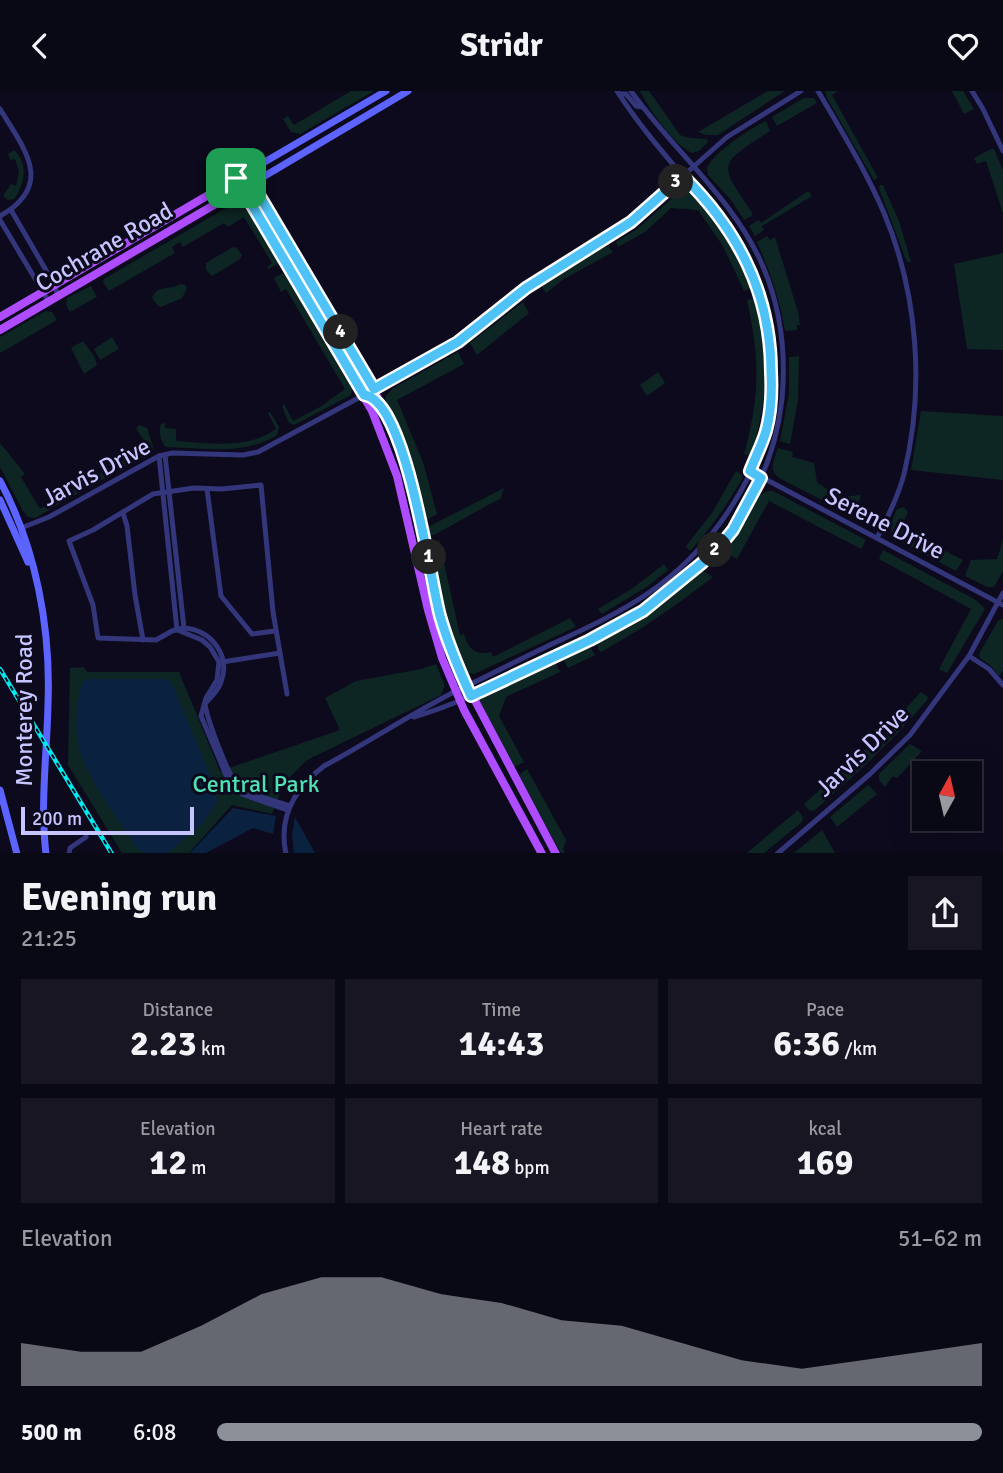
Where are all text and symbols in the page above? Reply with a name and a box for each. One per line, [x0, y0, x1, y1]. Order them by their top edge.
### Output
text: Stridr [460, 26, 543, 65]
icon: back [21, 27, 59, 65]
icon: heart [944, 27, 982, 65]
pin [206, 148, 266, 208]
icon: arrive [217, 159, 255, 197]
pin: 3 [658, 165, 694, 199]
text: 3 [670, 169, 681, 193]
street label: Cochrane Road [30, 196, 178, 298]
pin: 4 [324, 315, 358, 349]
text: 4 [335, 319, 346, 343]
street label: Jarvis Drive [37, 431, 155, 513]
street label: Serene Drive [820, 480, 950, 566]
pin: 2 [698, 533, 732, 567]
text: 2 [709, 537, 720, 561]
pin: 1 [412, 539, 446, 575]
text: 1 [423, 544, 434, 568]
street label: Monterey Road [9, 633, 39, 787]
street label: Jarvis Drive [809, 699, 915, 803]
north arrow [912, 761, 982, 831]
map controls [912, 761, 982, 831]
park label: Central Park [192, 769, 320, 799]
scale bar [21, 804, 194, 836]
text: 200 m [32, 807, 82, 831]
text: Evening run [21, 874, 217, 921]
button: share [908, 876, 982, 950]
text: 21:25 [21, 924, 77, 953]
text: Distance [142, 998, 213, 1022]
text: Time [482, 998, 521, 1022]
text: Pace [806, 998, 844, 1022]
text: 2.23 [130, 1022, 197, 1065]
text: 14:43 [459, 1022, 544, 1065]
text: 6:36 [773, 1022, 840, 1065]
text: km [197, 1037, 226, 1061]
text: /km [840, 1037, 877, 1061]
text: Elevation [140, 1117, 216, 1141]
text: Heart rate [460, 1117, 543, 1141]
text: kcal [808, 1117, 842, 1141]
text: 12 [149, 1141, 187, 1184]
text: 148 [453, 1141, 510, 1184]
text: 169 [797, 1141, 854, 1184]
text: m [187, 1156, 206, 1180]
text: bpm [510, 1156, 550, 1180]
text: Elevation [21, 1224, 113, 1253]
text: 51–62 m [898, 1224, 982, 1253]
text: 500 m [21, 1418, 82, 1447]
text: 6:08 [133, 1418, 176, 1447]

